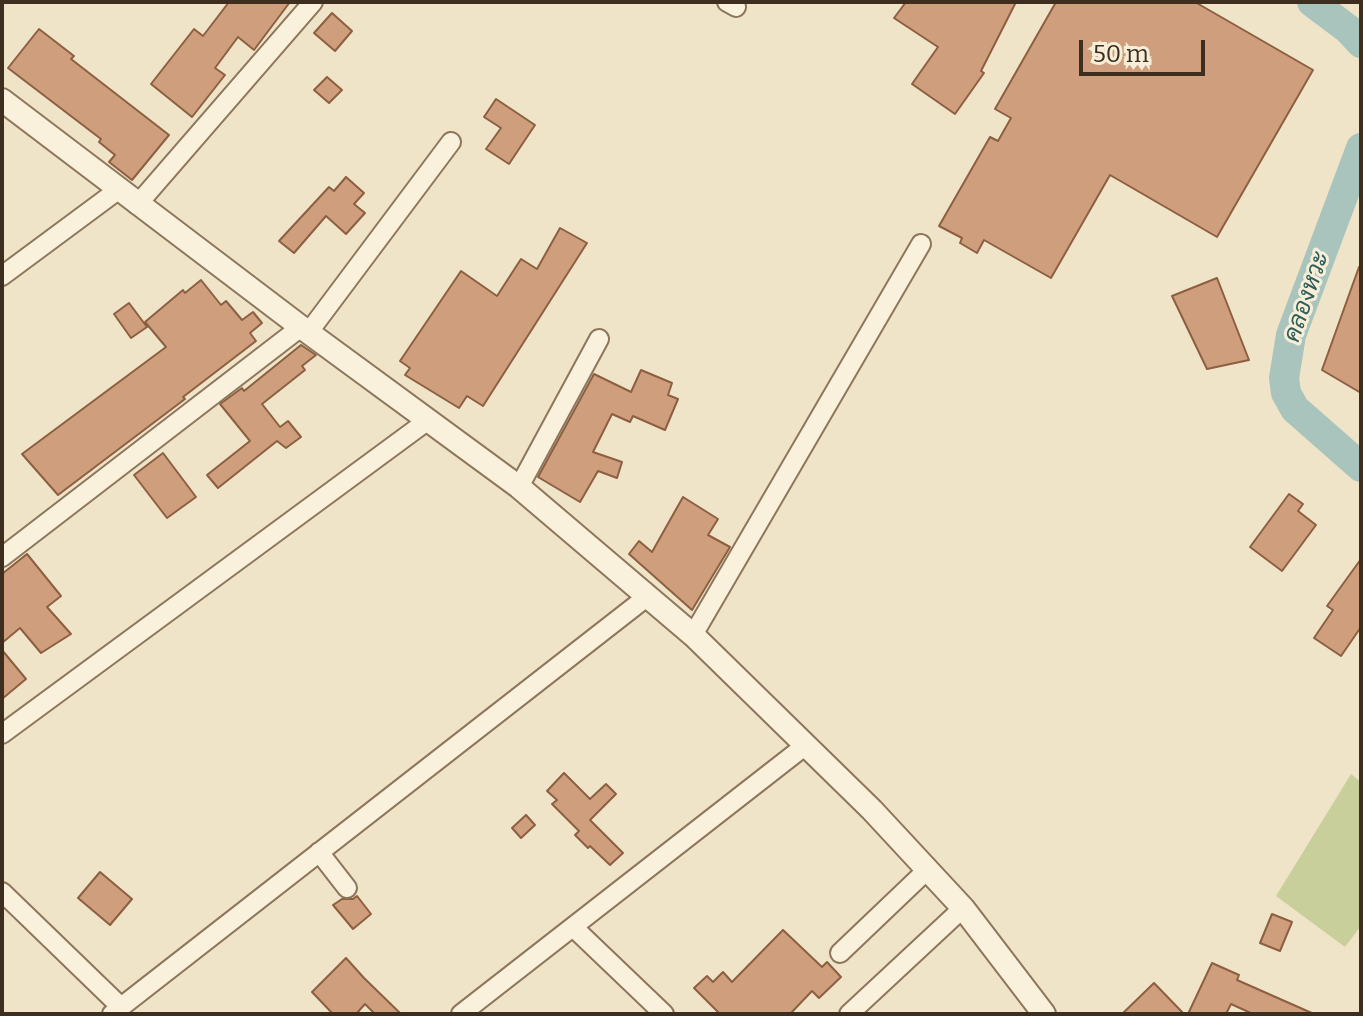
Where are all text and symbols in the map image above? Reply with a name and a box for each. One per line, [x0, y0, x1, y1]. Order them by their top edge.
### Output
scale bar [1083, 24, 1209, 74]
text: 50 m [1093, 40, 1149, 68]
water label: คลองหวะ [1278, 248, 1336, 346]

